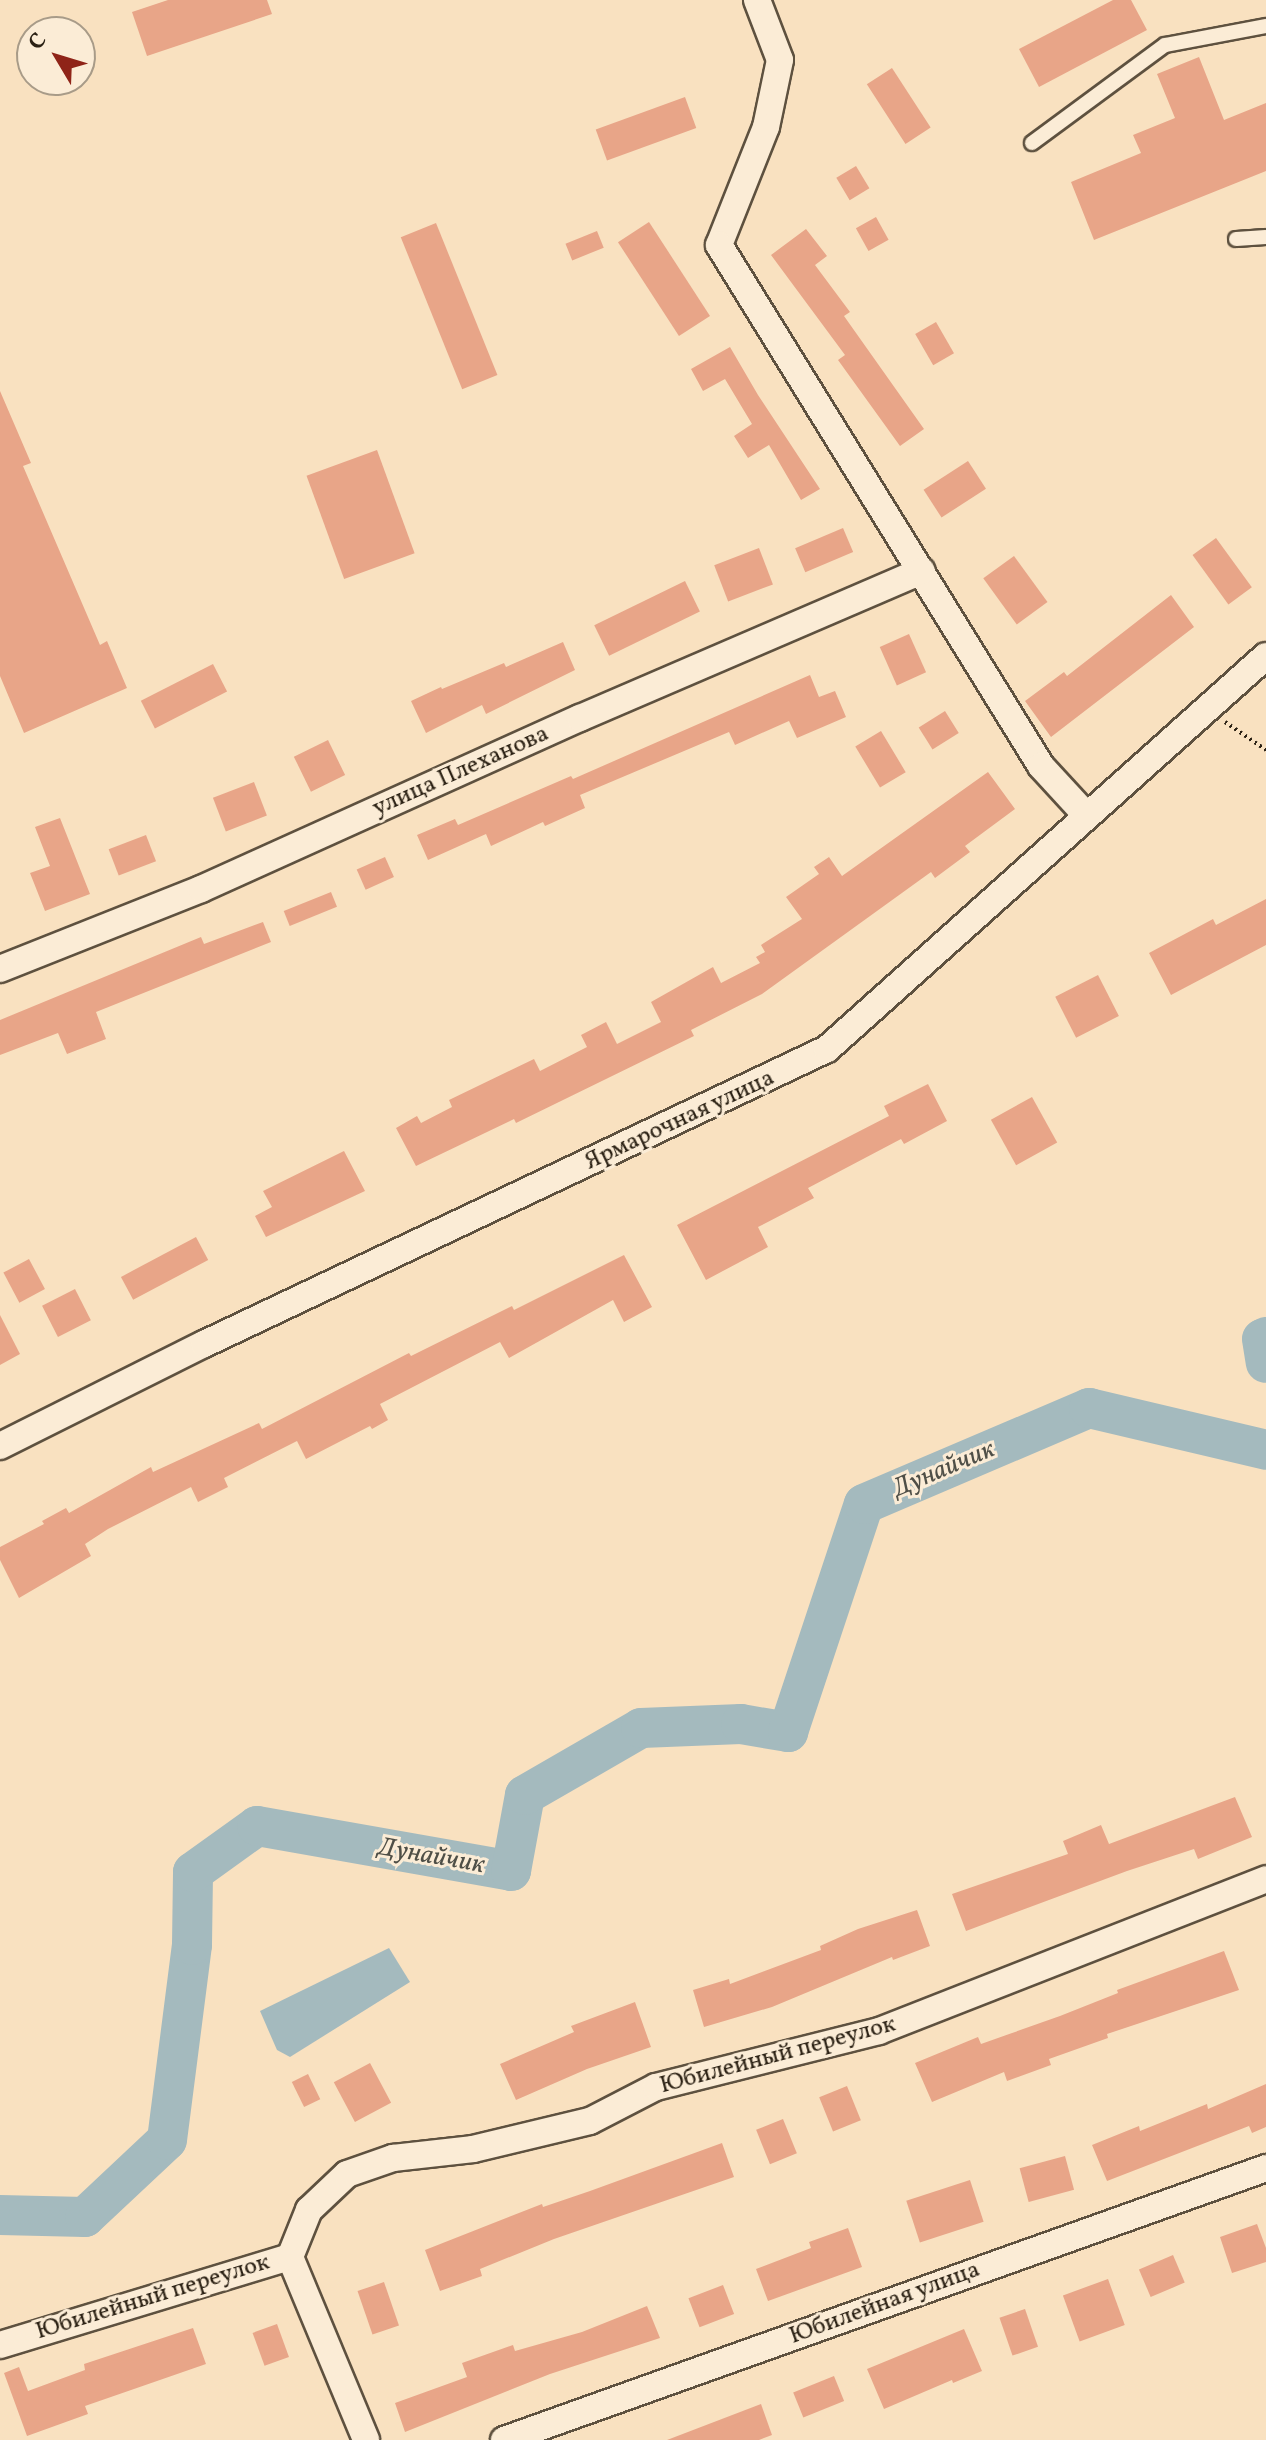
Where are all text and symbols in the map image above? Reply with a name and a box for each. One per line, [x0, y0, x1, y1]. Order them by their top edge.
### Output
north arrow [16, 16, 96, 96]
text: С [22, 27, 55, 57]
street label: улица Плеханова [368, 720, 554, 824]
street label: Ярмарочная улица [580, 1064, 780, 1178]
water label: Дунайчик [889, 1435, 999, 1505]
water label: Дунайчик [376, 1832, 486, 1882]
street label: Юбилейный переулок [657, 2011, 899, 2101]
street label: Юбилейный переулок [33, 2249, 273, 2347]
street label: Юбилейная улица [785, 2256, 985, 2352]

